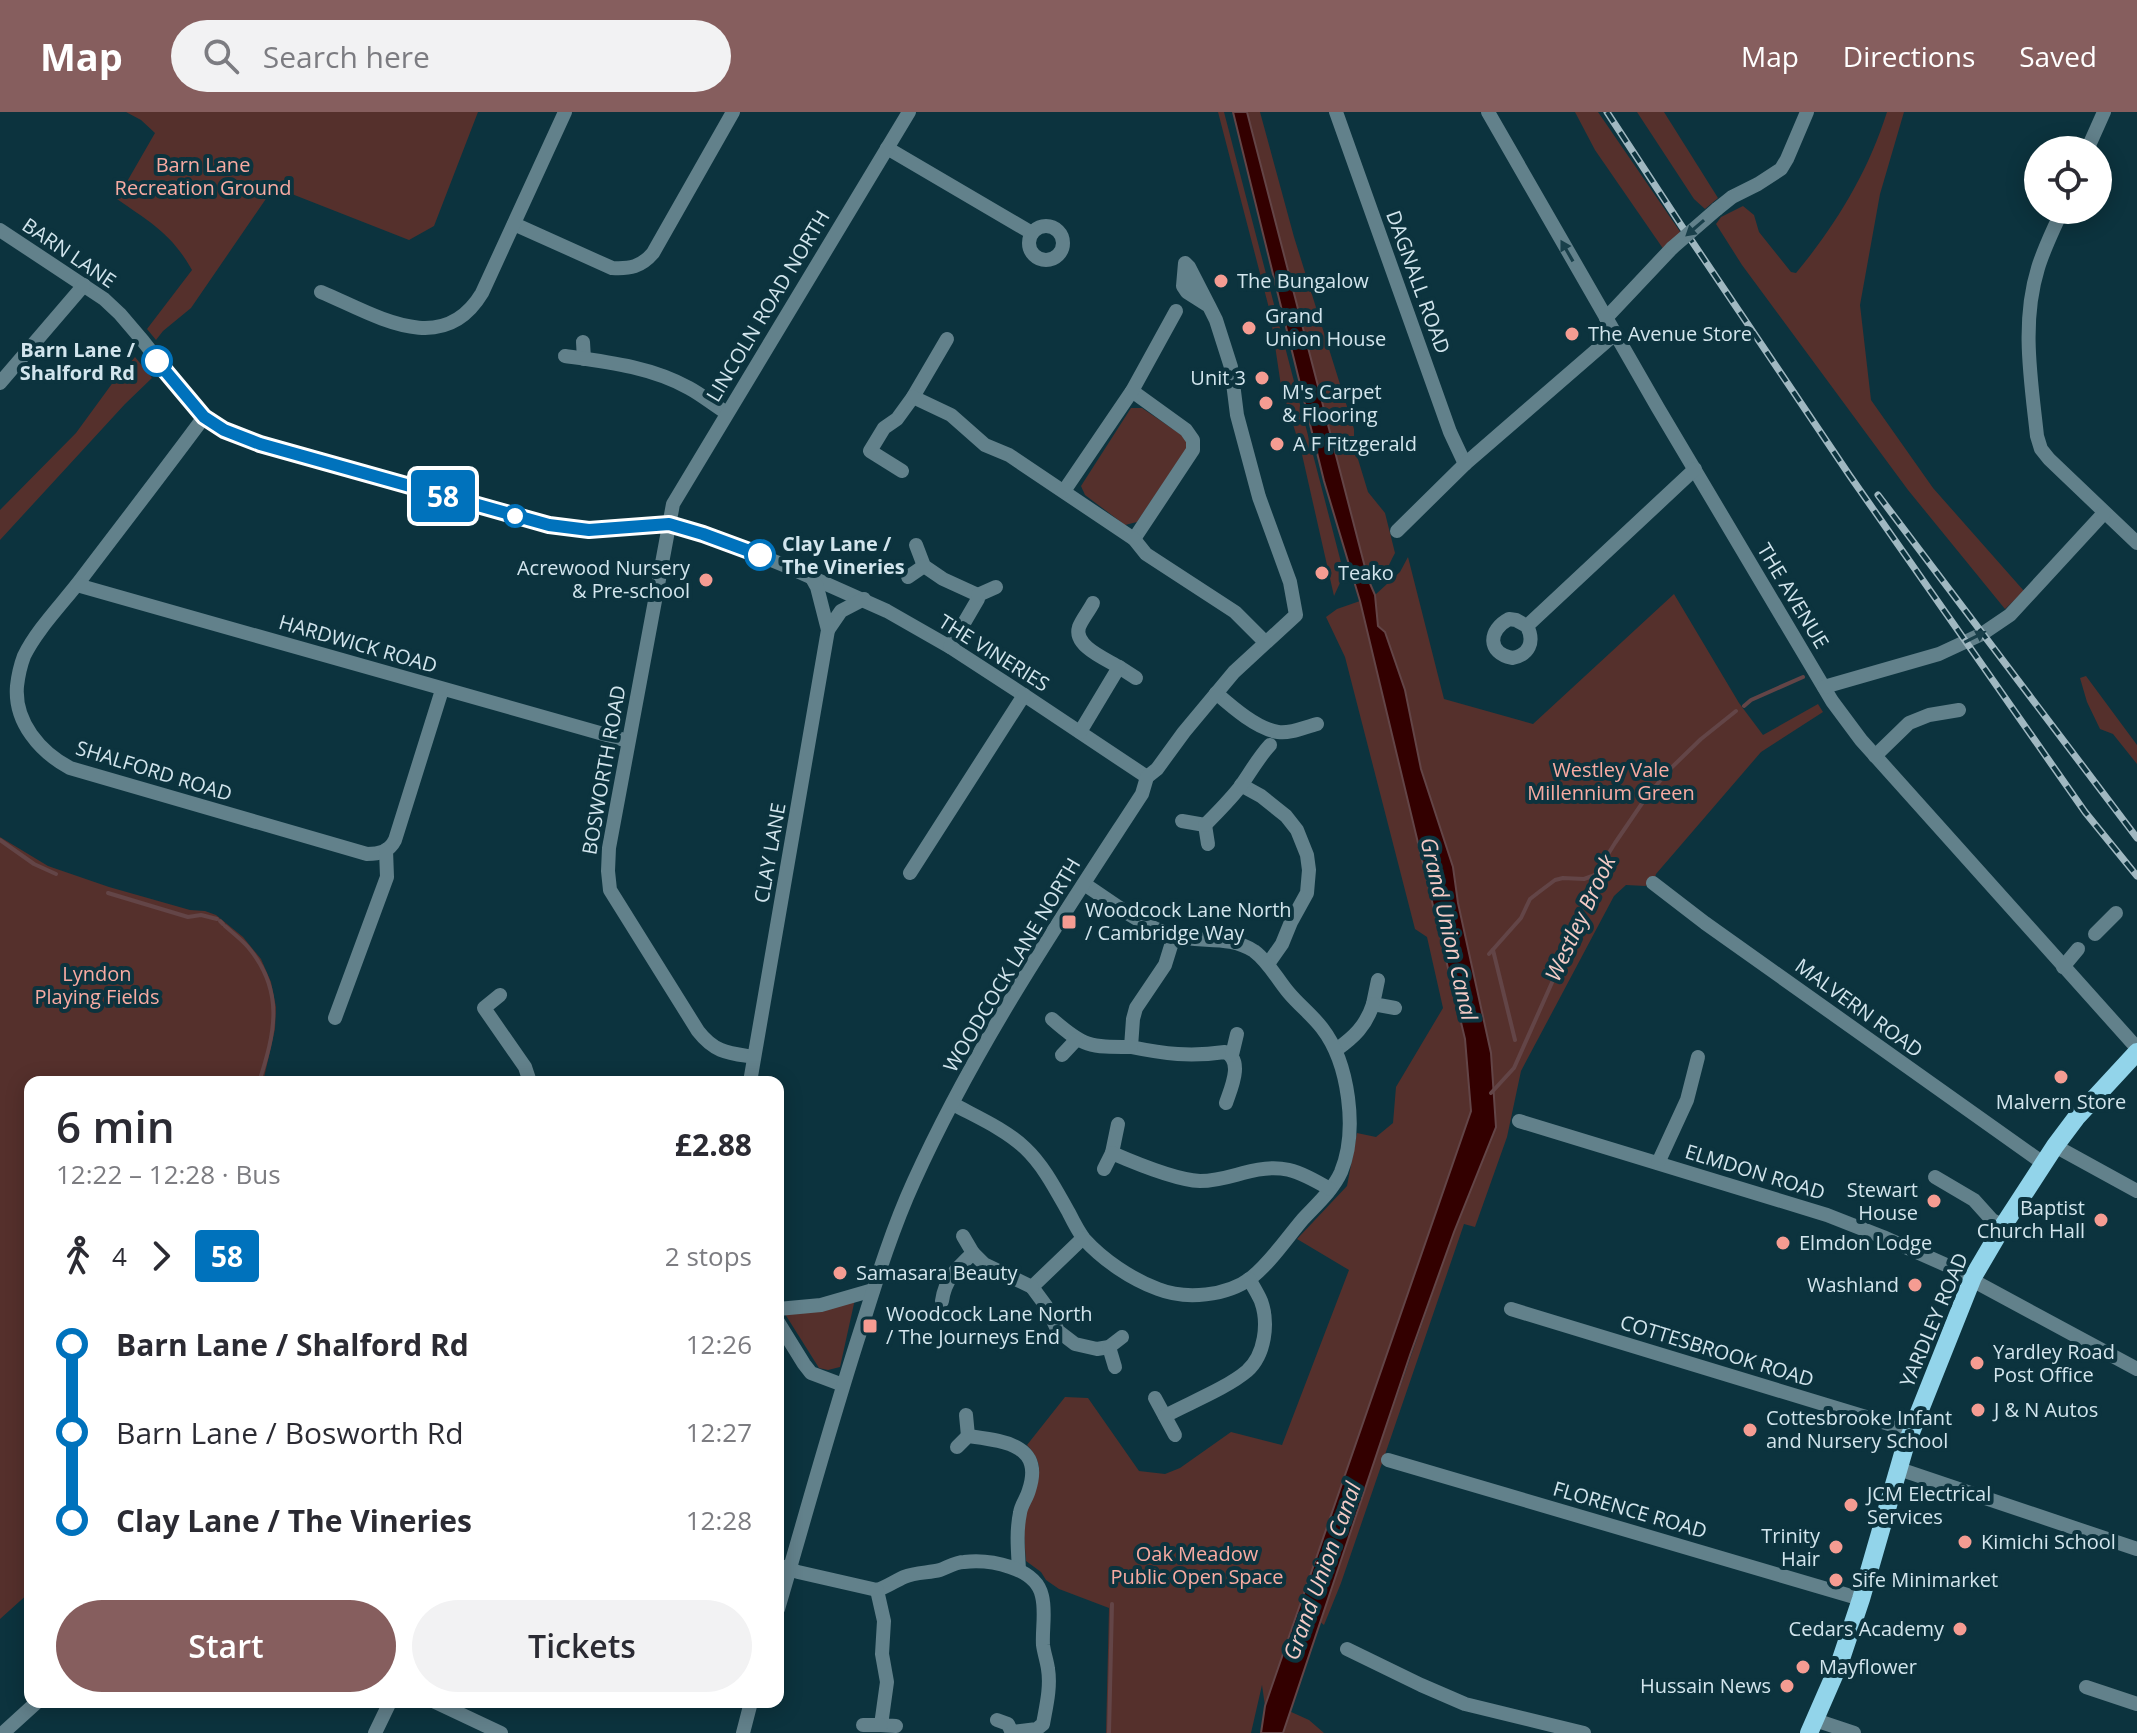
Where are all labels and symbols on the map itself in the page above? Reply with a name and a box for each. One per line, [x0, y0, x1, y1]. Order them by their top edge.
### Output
park label: Barn Lane Recreation Ground [115, 151, 291, 201]
street label: LINCOLN ROAD NORTH [700, 205, 836, 407]
street label: DAGNALL ROAD [1380, 206, 1457, 357]
street label: BARN LANE [17, 211, 121, 294]
one-way arrow [1685, 219, 1704, 237]
one-way arrow [1560, 240, 1574, 262]
place label: The Bungalow [1237, 267, 1369, 294]
marker: The Bungalow [1212, 272, 1230, 290]
place label: Grand Union House [1265, 302, 1386, 352]
marker: Grand Union House [1240, 319, 1258, 337]
place label: The Avenue Store [1588, 320, 1752, 347]
marker: The Avenue Store [1563, 325, 1581, 343]
place label: Barn Lane / Shalford Rd [20, 336, 136, 386]
marker: Barn Lane / Shalford Rd [142, 346, 172, 376]
place label: Unit 3 [1190, 364, 1246, 391]
marker: Unit 3 [1253, 369, 1271, 387]
place label: M's Carpet & Flooring [1282, 378, 1382, 428]
marker: M's Carpet & Flooring [1257, 394, 1275, 412]
place label: A F Fitzgerald [1293, 430, 1417, 457]
marker: A F Fitzgerald [1268, 435, 1286, 453]
line badge: 58 [407, 470, 479, 522]
unlabelled marker [504, 505, 526, 527]
place label: Clay Lane / The Vineries [782, 530, 905, 580]
street label: THE AVENUE [1751, 538, 1836, 653]
marker: Clay Lane / The Vineries [745, 540, 775, 570]
place label: Acrewood Nursery & Pre-school [517, 554, 691, 604]
place label: Teako [1338, 559, 1394, 586]
marker: Teako [1313, 564, 1331, 582]
marker: Acrewood Nursery & Pre-school [697, 571, 715, 589]
street label: HARDWICK ROAD [276, 608, 440, 679]
street label: THE VINERIES [934, 608, 1055, 697]
one-way arrow [1964, 630, 1987, 643]
street label: BOSWORTH ROAD [575, 683, 632, 857]
street label: SHALFORD ROAD [73, 734, 235, 807]
park label: Westley Vale Millennium Green [1527, 756, 1695, 806]
street label: CLAY LANE [747, 801, 792, 905]
water label: Grand Union Canal [1414, 834, 1486, 1024]
water label: Westley Brook [1537, 848, 1622, 986]
street label: WOODCOCK LANE NORTH [937, 853, 1086, 1077]
place label: Woodcock Lane North / Cambridge Way [1085, 896, 1292, 946]
marker: Woodcock Lane North / Cambridge Way [1060, 913, 1078, 931]
street label: MALVERN ROAD [1790, 952, 1929, 1063]
park label: Lyndon Playing Fields [35, 960, 160, 1010]
marker: Malvern Store [2052, 1068, 2070, 1086]
place label: Malvern Store [1996, 1088, 2126, 1115]
street label: ELMDON ROAD [1682, 1137, 1828, 1206]
place label: Stewart House [1847, 1176, 1918, 1226]
marker: Stewart House [1925, 1192, 1943, 1210]
place label: Baptist Church Hall [1977, 1194, 2085, 1244]
marker: Baptist Church Hall [2092, 1211, 2110, 1229]
place label: Elmdon Lodge [1799, 1229, 1932, 1256]
marker: Elmdon Lodge [1774, 1234, 1792, 1252]
street label: YARDLEY ROAD [1893, 1248, 1974, 1391]
place label: Samasara Beauty [856, 1259, 1018, 1286]
marker: Samasara Beauty [831, 1264, 849, 1282]
place label: Washland [1807, 1271, 1899, 1298]
marker: Washland [1906, 1276, 1924, 1294]
place label: Woodcock Lane North / The Journeys End [886, 1300, 1093, 1350]
street label: COTTESBROOK ROAD [1617, 1308, 1817, 1393]
marker: Woodcock Lane North / The Journeys End [861, 1317, 879, 1335]
place label: Yardley Road Post Office [1993, 1338, 2115, 1388]
marker: Yardley Road Post Office [1968, 1354, 1986, 1372]
place label: J & N Autos [1992, 1396, 2098, 1423]
marker: J & N Autos [1969, 1401, 1987, 1419]
place label: Cottesbrooke Infant and Nursery School [1766, 1404, 1952, 1454]
marker: Cottesbrooke Infant and Nursery School [1741, 1421, 1759, 1439]
street label: FLORENCE ROAD [1550, 1475, 1710, 1544]
water label: Grand Union Canal [1275, 1477, 1367, 1664]
place label: JCM Electrical Services [1865, 1480, 1991, 1530]
marker: JCM Electrical Services [1842, 1496, 1860, 1514]
place label: Trinity Hair [1761, 1522, 1821, 1572]
place label: Kimichi School [1981, 1528, 2116, 1555]
marker: Kimichi School [1956, 1533, 1974, 1551]
marker: Trinity Hair [1827, 1538, 1845, 1556]
park label: Oak Meadow Public Open Space [1110, 1540, 1284, 1590]
place label: Sife Minimarket [1852, 1566, 1998, 1593]
marker: Sife Minimarket [1827, 1571, 1845, 1589]
place label: Cedars Academy [1789, 1615, 1945, 1642]
marker: Cedars Academy [1951, 1620, 1969, 1638]
place label: Mayflower [1819, 1653, 1917, 1680]
marker: Mayflower [1794, 1658, 1812, 1676]
place label: Hussain News [1640, 1672, 1771, 1699]
marker: Hussain News [1778, 1677, 1796, 1695]

